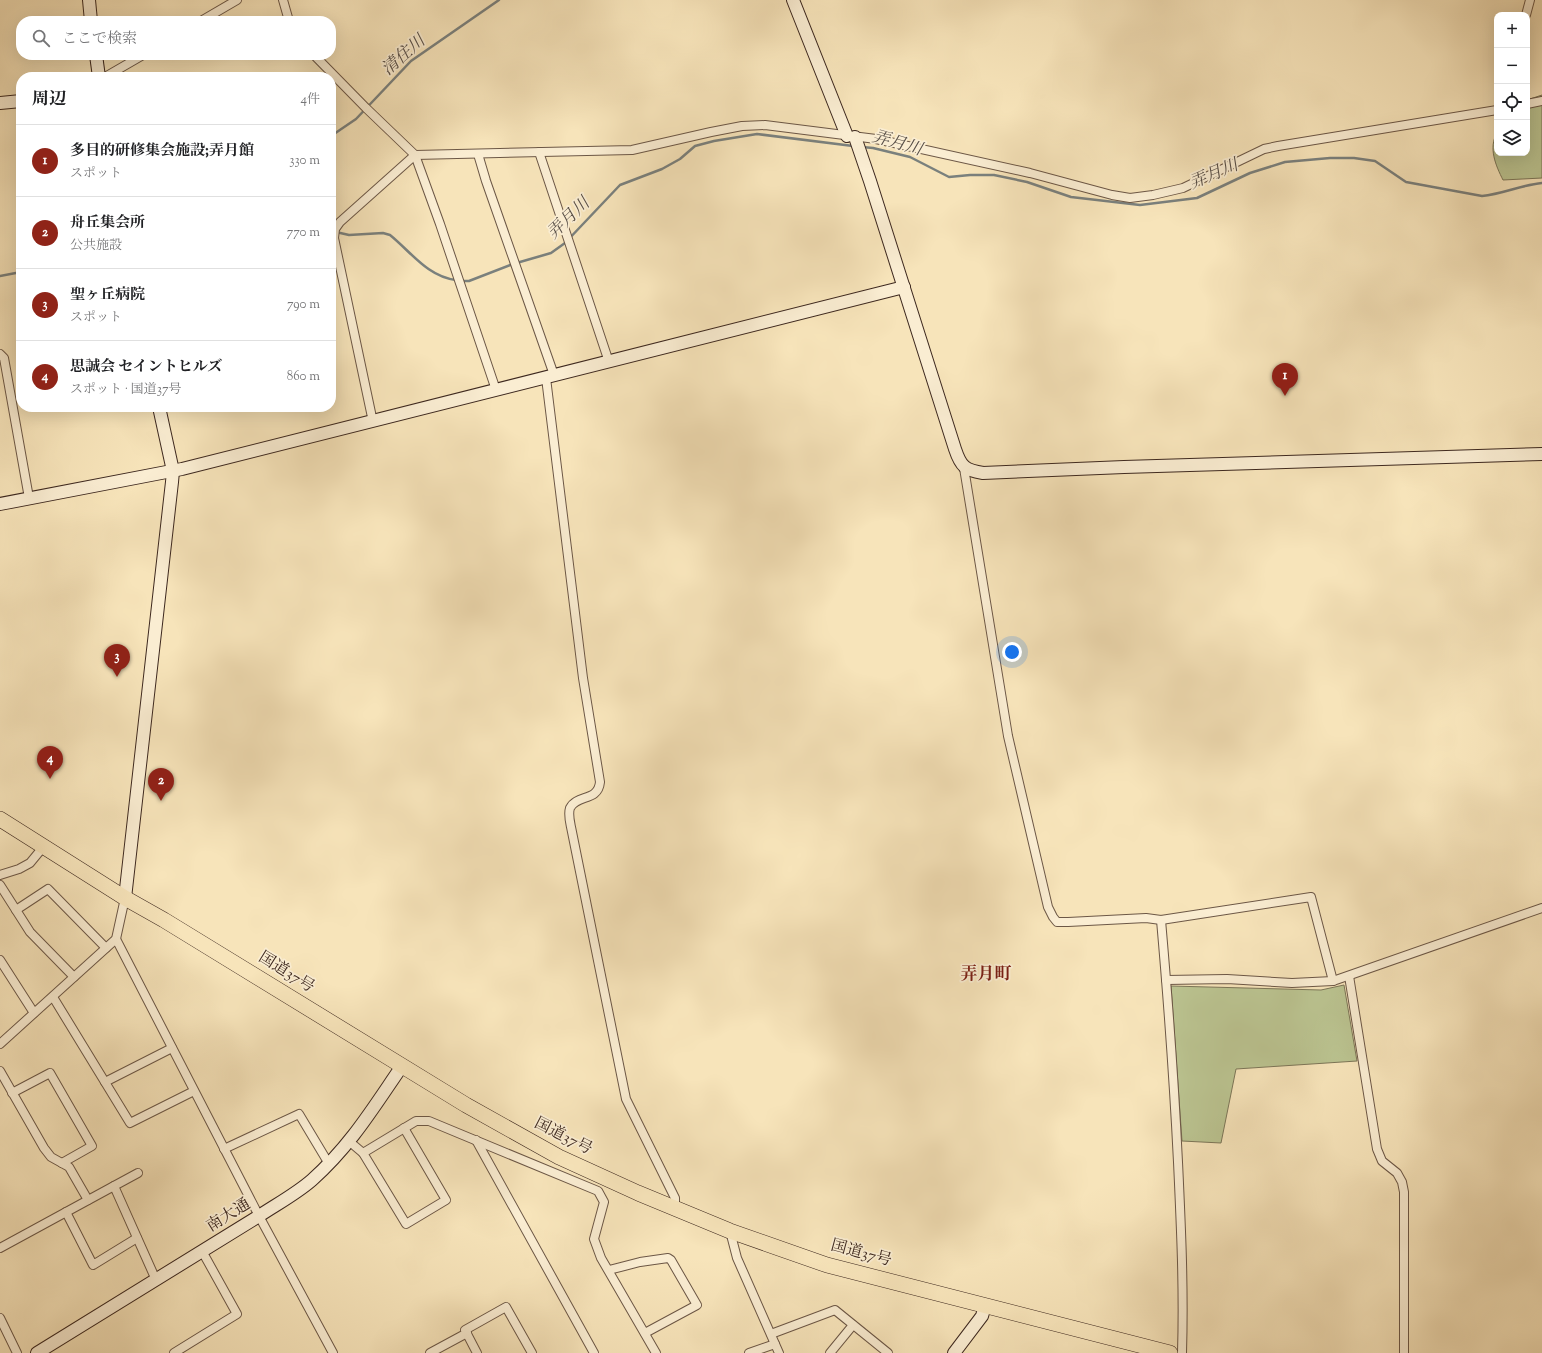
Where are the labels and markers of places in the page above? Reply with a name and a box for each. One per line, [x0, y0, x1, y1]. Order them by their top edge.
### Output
pin: 1 [1272, 363, 1298, 396]
pin: 3 [104, 644, 130, 677]
pin: 4 [37, 746, 63, 779]
pin: 2 [148, 768, 174, 801]

